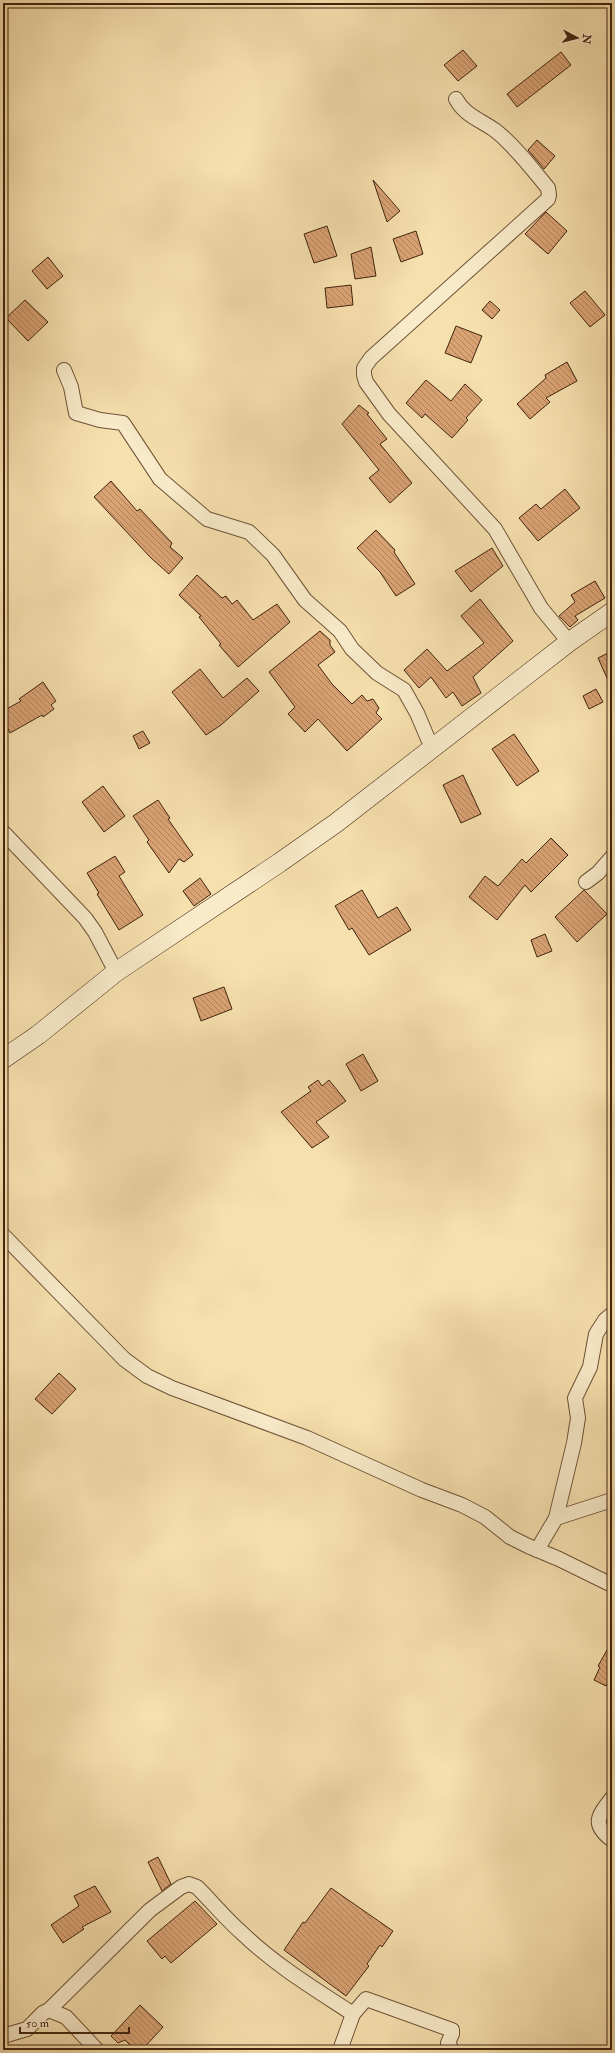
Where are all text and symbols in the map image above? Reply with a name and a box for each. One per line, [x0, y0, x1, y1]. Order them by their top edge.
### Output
north arrow [557, 18, 597, 58]
text: N [579, 32, 594, 46]
scale bar [20, 2009, 129, 2035]
text: 50 m [26, 2016, 50, 2031]

